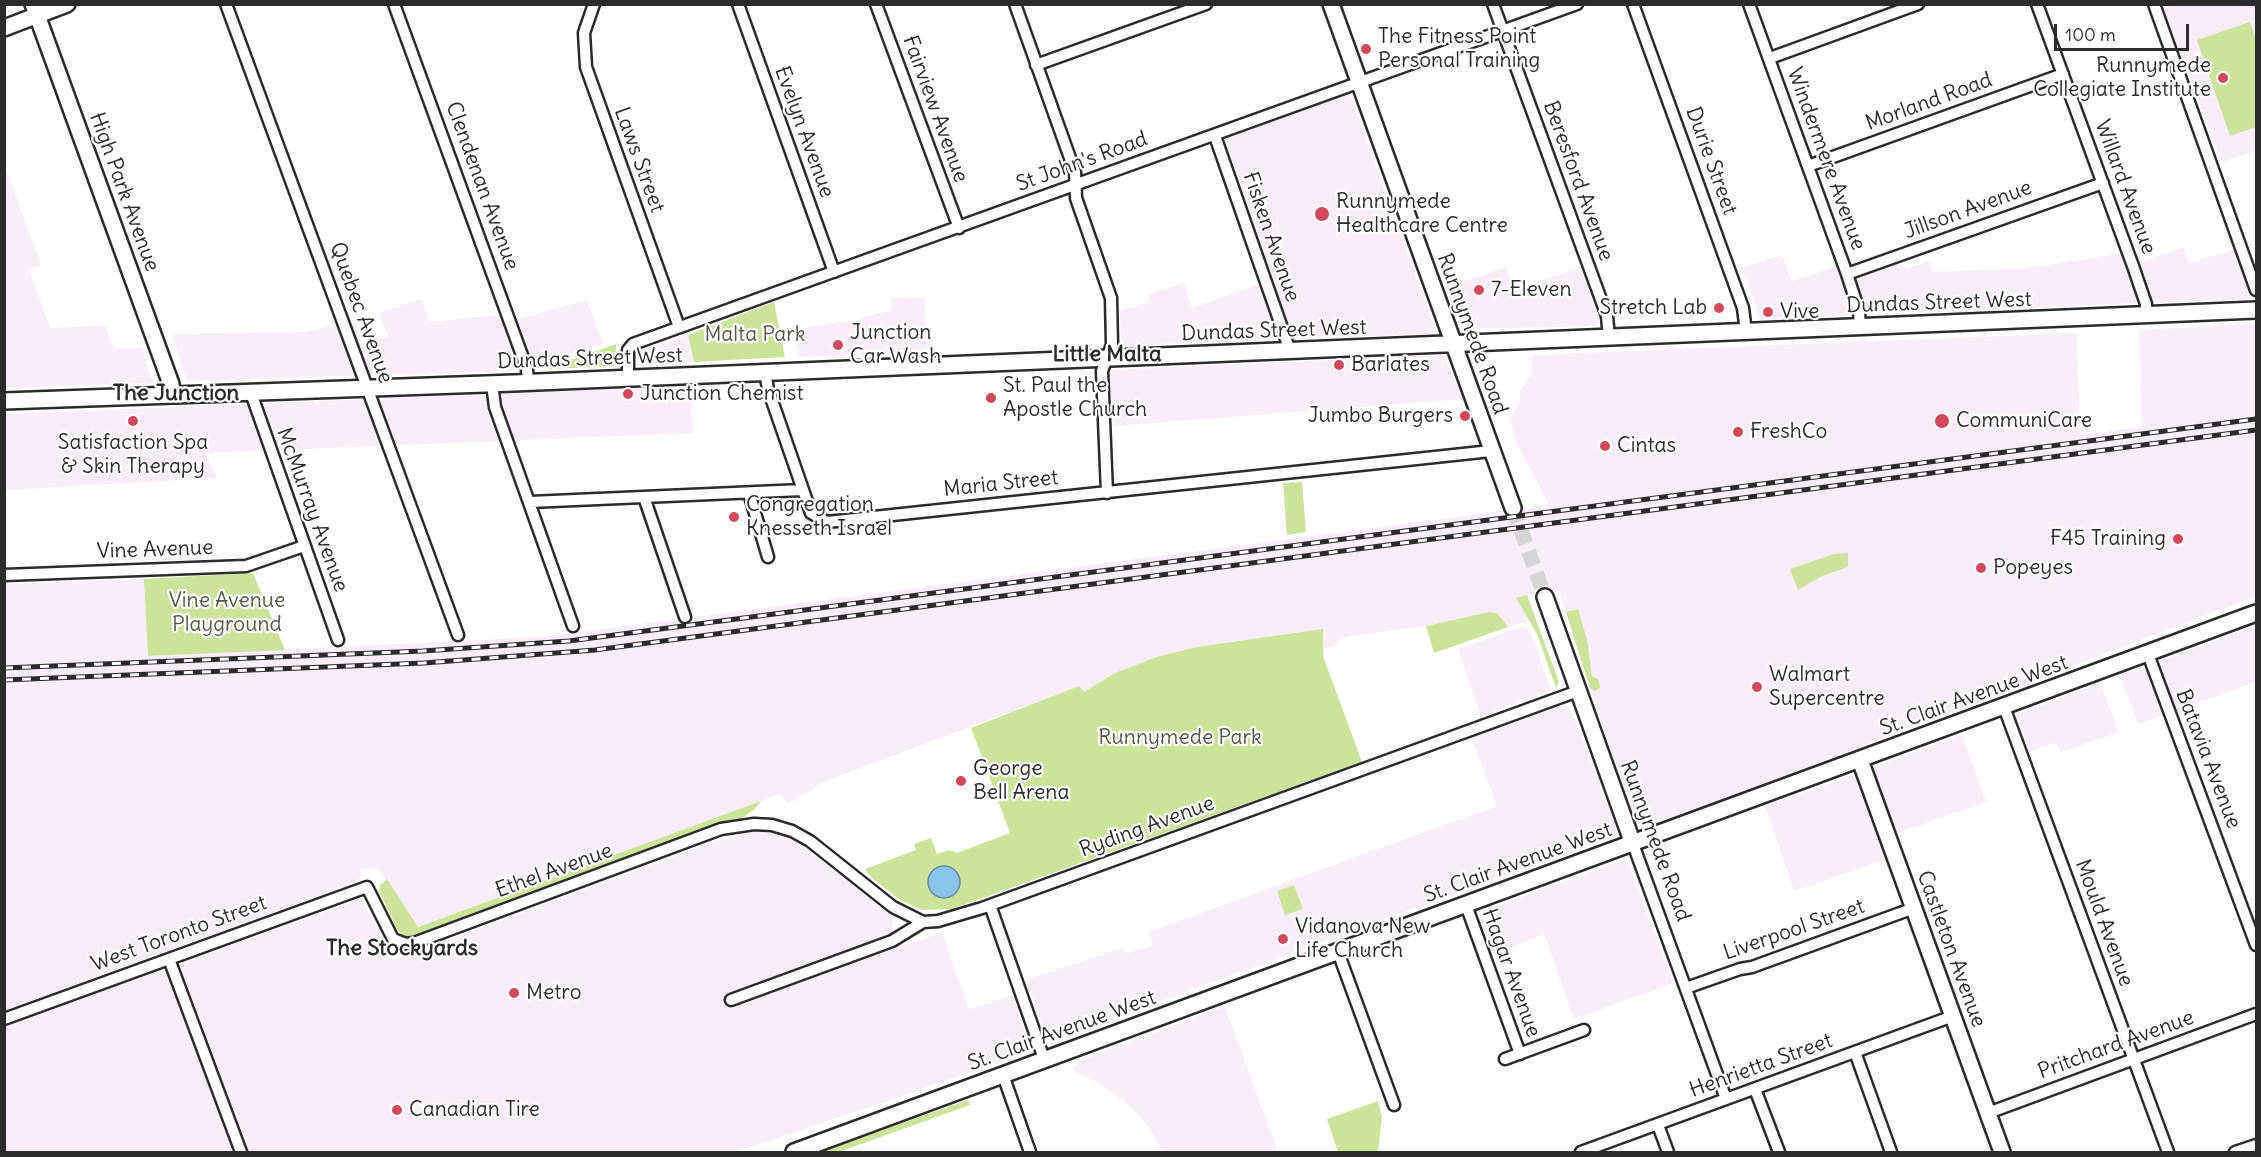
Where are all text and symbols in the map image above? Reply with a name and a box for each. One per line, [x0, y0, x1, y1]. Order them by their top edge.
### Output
scale bar [2057, 12, 2192, 50]
text: 100 m [2065, 23, 2116, 46]
place label: The Fitness Point Personal Training [1378, 24, 1540, 74]
street label: Fairview Avenue [897, 32, 973, 186]
marker: The Fitness Point Personal Training [1359, 42, 1373, 56]
place label: Runnymede Collegiate Institute [2033, 53, 2211, 103]
street label: Evelyn Avenue [769, 63, 839, 201]
street label: Windermere Avenue [1781, 64, 1871, 254]
street label: Morland Road [1862, 67, 1996, 137]
marker: Runnymede Collegiate Institute [2216, 71, 2230, 85]
street label: Clendenan Avenue [440, 98, 524, 274]
street label: Beresford Avenue [1537, 98, 1619, 264]
street label: Laws Street [608, 104, 670, 216]
street label: Durie Street [1680, 104, 1742, 218]
street label: High Park Avenue [84, 109, 164, 275]
street label: Willard Avenue [2089, 116, 2161, 258]
street label: St John's Road [1013, 127, 1151, 197]
street label: Fisken Avenue [1237, 169, 1305, 305]
street label: Jillson Avenue [1901, 175, 2035, 245]
place label: Runnymede Healthcare Centre [1336, 189, 1508, 239]
marker: Runnymede Healthcare Centre [1313, 205, 1331, 223]
street label: Quebec Avenue [324, 239, 398, 387]
street label: Runnymede Road [1431, 250, 1513, 418]
place label: 7-Eleven [1491, 277, 1572, 303]
marker: 7-Eleven [1472, 283, 1486, 297]
street label: Dundas Street West [1846, 287, 2032, 319]
place label: Stretch Lab [1600, 295, 1707, 321]
place label: Vive [1780, 299, 1819, 325]
marker: Stretch Lab [1712, 301, 1726, 315]
marker: Vive [1761, 305, 1775, 319]
street label: Dundas Street West [1181, 315, 1367, 347]
place label: Junction Car Wash [850, 320, 941, 370]
park label: Malta Park [704, 322, 806, 348]
marker: Junction Car Wash [831, 338, 845, 352]
district label: Little Malta [1053, 342, 1161, 368]
street label: Dundas Street West [497, 343, 683, 375]
place label: Barlates [1351, 352, 1430, 378]
marker: Barlates [1332, 358, 1346, 372]
place label: St. Paul the Apostle Church [1003, 373, 1147, 423]
district label: The Junction [113, 381, 239, 407]
place label: Junction Chemist [640, 381, 804, 407]
marker: Junction Chemist [621, 387, 635, 401]
marker: St. Paul the Apostle Church [984, 391, 998, 405]
place label: Jumbo Burgers [1308, 403, 1453, 429]
place label: CommuniCare [1956, 408, 2092, 434]
marker: Jumbo Burgers [1458, 409, 1472, 423]
marker: CommuniCare [1933, 412, 1951, 430]
marker: Satisfaction Spa & Skin Therapy [126, 414, 140, 428]
place label: FreshCo [1750, 419, 1827, 445]
street label: McMurray Avenue [271, 424, 353, 596]
marker: FreshCo [1731, 425, 1745, 439]
place label: Satisfaction Spa & Skin Therapy [58, 430, 208, 480]
place label: Cintas [1617, 433, 1676, 459]
marker: Cintas [1598, 439, 1612, 453]
street label: Maria Street [942, 465, 1060, 503]
place label: Congregation Knesseth Israel [746, 492, 892, 542]
marker: Congregation Knesseth Israel [727, 510, 741, 524]
place label: F45 Training [2050, 526, 2166, 552]
marker: F45 Training [2171, 532, 2185, 546]
street label: Vine Avenue [96, 535, 214, 565]
place label: Popeyes [1993, 555, 2073, 581]
marker: Popeyes [1974, 561, 1988, 575]
park label: Vine Avenue Playground [169, 588, 285, 638]
street label: St. Clair Avenue West [1877, 650, 2071, 742]
place label: Walmart Supercentre [1769, 662, 1885, 712]
marker: Walmart Supercentre [1750, 680, 1764, 694]
street label: Batavia Avenue [2170, 686, 2246, 832]
park label: Runnymede Park [1098, 725, 1262, 751]
place label: George Bell Arena [973, 756, 1069, 806]
street label: Runnymede Road [1614, 757, 1696, 925]
marker: George Bell Arena [954, 774, 968, 788]
street label: Ryding Avenue [1076, 791, 1218, 863]
street label: St. Clair Avenue West [1421, 817, 1615, 909]
street label: Ethel Avenue [492, 838, 616, 904]
street label: Mould Avenue [2069, 856, 2139, 990]
street label: Castleton Avenue [1911, 867, 1991, 1031]
street label: West Toronto Street [88, 891, 270, 977]
street label: Liverpool Street [1720, 894, 1868, 966]
street label: Hagar Avenue [1476, 905, 1546, 1041]
place label: Vidanova New Life Church [1295, 914, 1430, 964]
marker: Vidanova New Life Church [1276, 932, 1290, 946]
district label: The Stockyards [326, 936, 478, 962]
place label: Metro [526, 980, 581, 1006]
street label: St. Clair Avenue West [965, 985, 1159, 1077]
marker: Metro [507, 986, 521, 1000]
street label: Pritchard Avenue [2035, 1005, 2197, 1085]
street label: Henrietta Street [1686, 1028, 1836, 1104]
place label: Canadian Tire [409, 1097, 540, 1123]
marker: Canadian Tire [390, 1103, 404, 1117]

